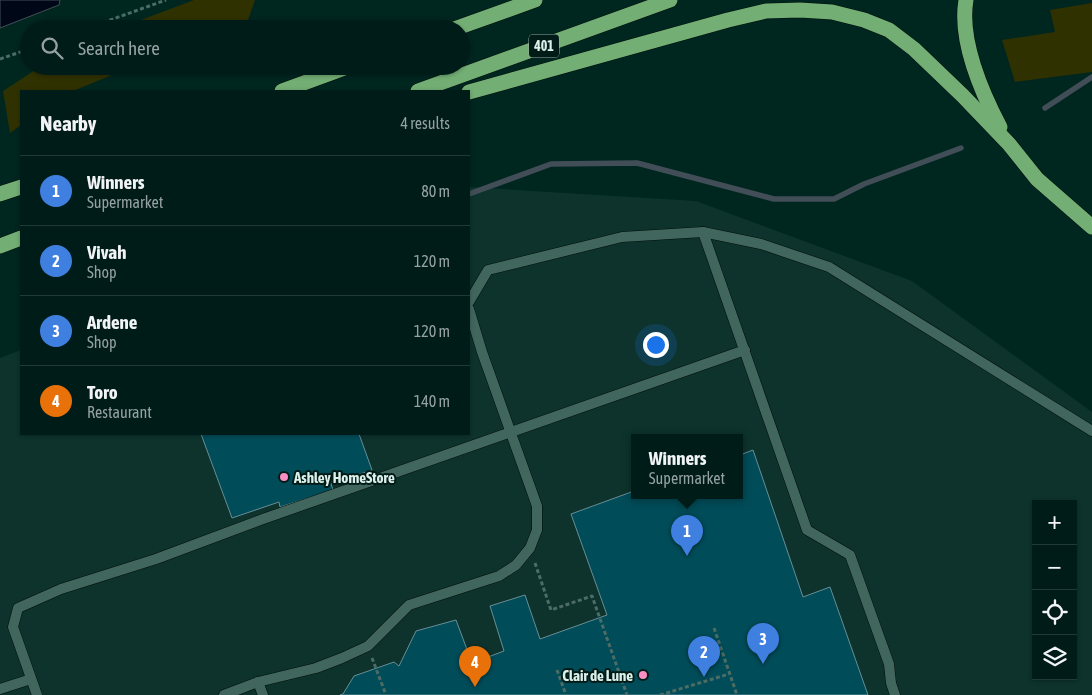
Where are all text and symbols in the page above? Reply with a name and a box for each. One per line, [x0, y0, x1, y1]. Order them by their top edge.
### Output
search box [20, 20, 470, 75]
icon: search [38, 34, 66, 62]
road number: 401 [529, 34, 559, 58]
text: Search here [78, 37, 160, 59]
text: Nearby [40, 111, 96, 135]
text: 4 results [400, 114, 450, 132]
text: Winners [87, 171, 145, 193]
text: 1 [52, 182, 60, 200]
text: 80 m [421, 182, 450, 200]
text: Supermarket [87, 193, 163, 211]
text: Vivah [87, 241, 126, 263]
text: 2 [52, 252, 60, 270]
text: 120 m [414, 252, 450, 270]
text: Shop [87, 263, 117, 281]
text: Ardene [87, 311, 137, 333]
text: 3 [52, 322, 60, 340]
text: 120 m [414, 322, 450, 340]
your location [643, 332, 669, 358]
text: Shop [87, 333, 117, 351]
text: Toro [87, 381, 118, 403]
text: 4 [52, 392, 60, 410]
text: 140 m [414, 392, 450, 410]
text: Restaurant [87, 403, 152, 421]
popup [631, 434, 743, 499]
text: Winners [649, 447, 706, 469]
place label: Ashley HomeStore [293, 469, 395, 486]
text: Supermarket [649, 469, 725, 487]
marker: Ashley HomeStore [278, 471, 290, 483]
map controls [1032, 500, 1077, 680]
button: + [1032, 500, 1077, 545]
pin: 1 [671, 515, 703, 556]
button: − [1032, 545, 1077, 590]
button: locate [1032, 590, 1077, 635]
pin: 3 [747, 623, 779, 664]
button: layers [1032, 635, 1077, 680]
pin: 2 [688, 636, 720, 677]
pin: 4 [459, 646, 491, 687]
place label: Clair de Lune [562, 667, 633, 684]
marker: Clair de Lune [637, 669, 649, 681]

